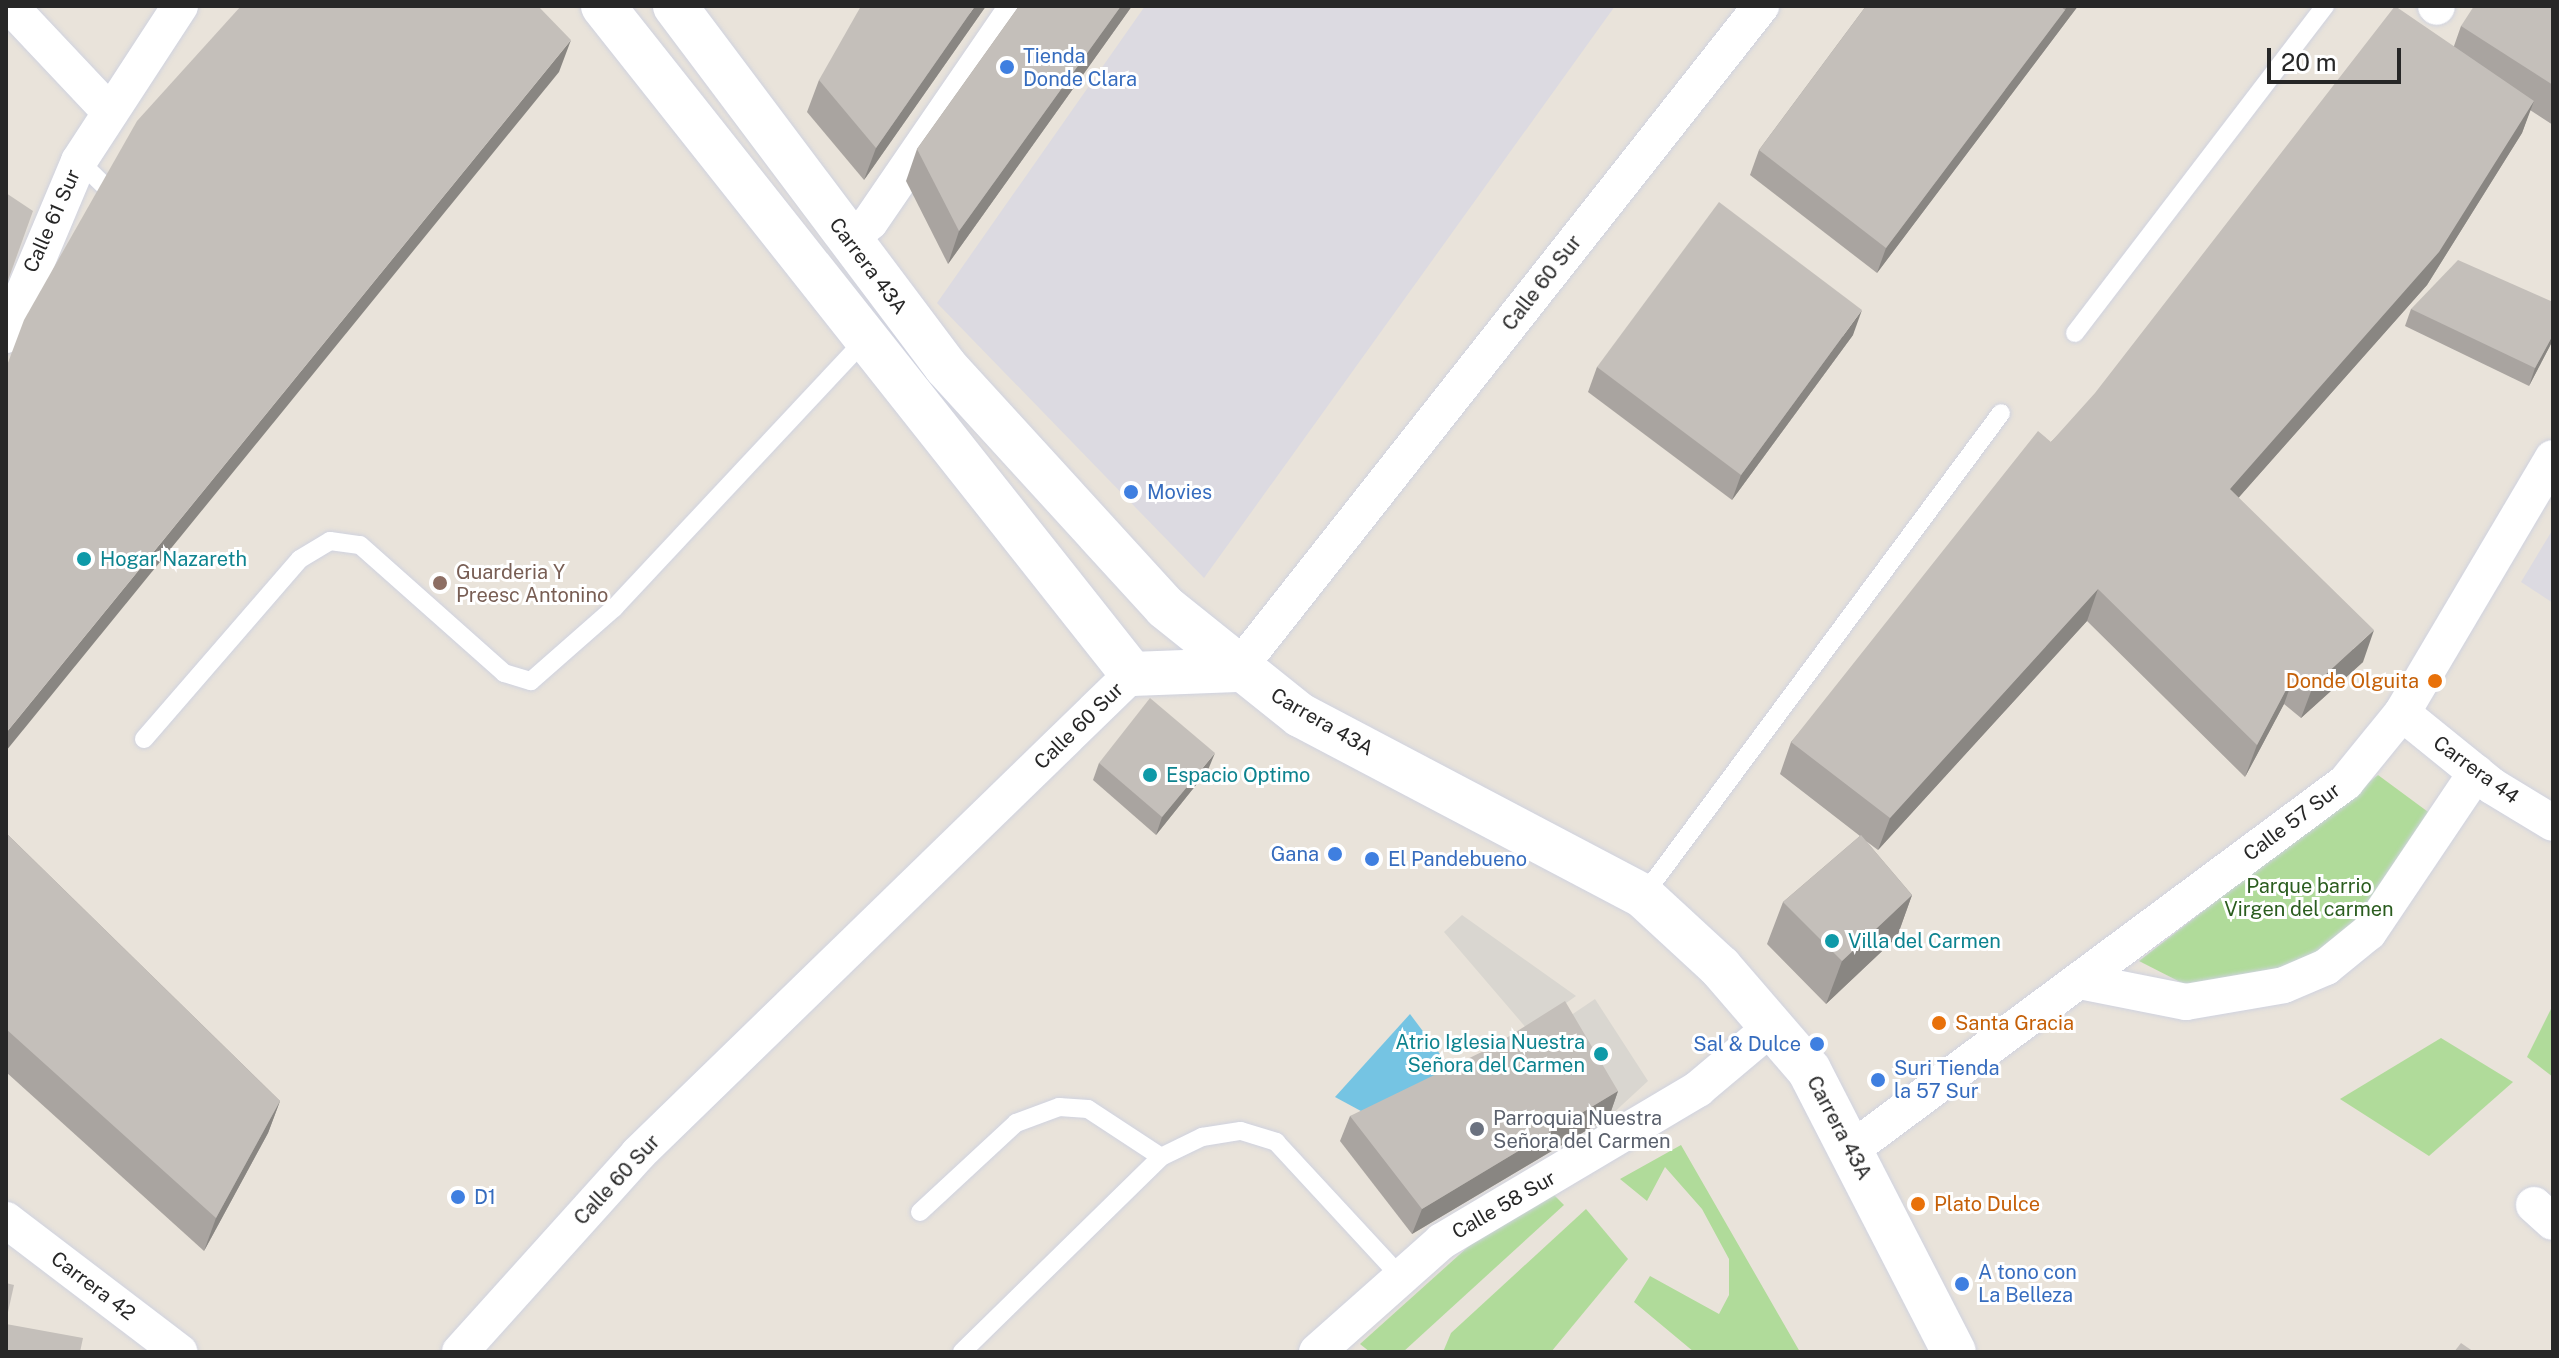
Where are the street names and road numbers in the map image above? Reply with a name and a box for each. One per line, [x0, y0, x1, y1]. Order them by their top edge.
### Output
street label: Calle 61 Sur [19, 166, 85, 276]
street label: Carrera 43A [824, 213, 912, 319]
street label: Calle 60 Sur [1497, 230, 1587, 336]
street label: Calle 60 Sur [1029, 678, 1129, 774]
street label: Carrera 43A [1267, 683, 1377, 761]
street label: Carrera 44 [2428, 731, 2524, 809]
street label: Calle 57 Sur [2239, 778, 2345, 866]
street label: Carrera 43A [1802, 1072, 1876, 1184]
street label: Calle 60 Sur [569, 1130, 665, 1230]
street label: Calle 58 Sur [1448, 1166, 1560, 1244]
street label: Carrera 42 [46, 1247, 140, 1325]

